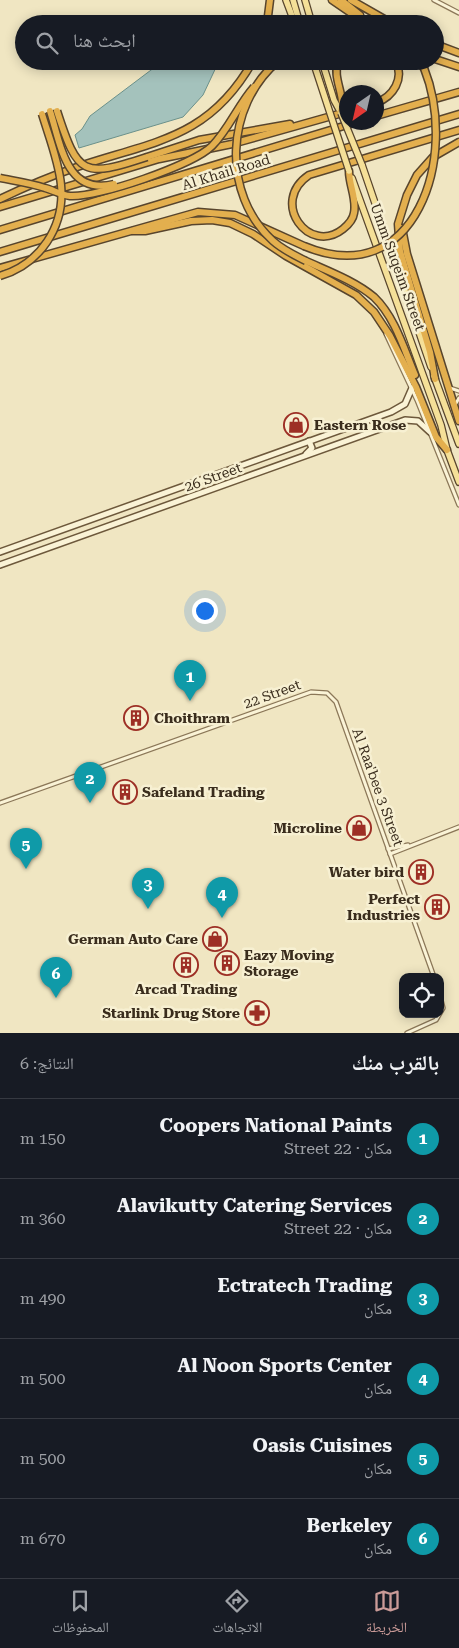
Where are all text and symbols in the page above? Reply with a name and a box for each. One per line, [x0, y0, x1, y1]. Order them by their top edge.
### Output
search box [15, 15, 444, 70]
icon: search [33, 29, 61, 57]
text: ابحث هنا [73, 29, 136, 52]
north arrow [339, 85, 384, 130]
street label: Al Khail Road [180, 151, 272, 193]
street label: Umm Suqeim Street [367, 201, 429, 333]
shop icon: Eastern Rose [283, 412, 309, 438]
place label: Eastern Rose [314, 417, 406, 433]
street label: 26 Street [182, 459, 244, 495]
your location [192, 598, 218, 624]
pin: 1 [174, 660, 206, 701]
street label: 22 Street [241, 676, 303, 712]
building icon: Choithram [123, 705, 149, 731]
place label: Choithram [154, 710, 230, 726]
street label: Al Raa'bee 3 Street [349, 726, 407, 848]
pin: 2 [74, 762, 106, 803]
building icon: Safeland Trading [112, 779, 138, 805]
place label: Safeland Trading [142, 784, 265, 800]
shop icon: Microline [346, 815, 372, 841]
place label: Microline [274, 820, 342, 836]
pin: 5 [10, 828, 42, 869]
building icon: Water bird [408, 859, 434, 885]
place label: Water bird [329, 864, 405, 880]
pin: 3 [132, 868, 164, 909]
pin: 4 [206, 877, 238, 918]
place label: Perfect Industries [347, 891, 420, 923]
building icon: Perfect Industries [424, 894, 450, 920]
shop icon: German Auto Care [202, 926, 228, 952]
place label: German Auto Care [68, 931, 198, 947]
place label: Eazy Moving Storage [244, 947, 334, 979]
building icon: Eazy Moving Storage [214, 950, 240, 976]
building icon: Arcad Trading [173, 952, 199, 978]
pin: 6 [40, 957, 72, 998]
map controls [399, 973, 444, 1018]
button: locate [399, 973, 444, 1018]
place label: Arcad Trading [135, 981, 237, 997]
pharmacy icon: Starlink Drug Store [244, 1000, 270, 1026]
place label: Starlink Drug Store [102, 1005, 240, 1021]
text: بالقرب منك [352, 1051, 439, 1075]
text: النتائج: 6 [20, 1054, 74, 1073]
text: Coopers National Paints [159, 1114, 392, 1137]
text: 150 m [20, 1129, 66, 1148]
text: 1 [419, 1129, 427, 1148]
text: مكان · 22 Street [284, 1139, 392, 1158]
text: Alavikutty Catering Services [117, 1194, 392, 1217]
text: 360 m [20, 1209, 66, 1228]
text: 2 [419, 1209, 427, 1228]
text: مكان · 22 Street [284, 1219, 392, 1238]
text: Ectratech Trading [217, 1274, 392, 1297]
text: 490 m [20, 1289, 66, 1308]
text: 3 [419, 1289, 427, 1308]
text: مكان [364, 1299, 392, 1318]
text: Al Noon Sports Center [177, 1354, 392, 1377]
text: 500 m [20, 1369, 66, 1388]
text: 4 [419, 1369, 427, 1388]
text: مكان [364, 1379, 392, 1398]
text: Oasis Cuisines [253, 1434, 392, 1457]
text: 500 m [20, 1449, 66, 1468]
text: 5 [419, 1449, 427, 1468]
text: مكان [364, 1459, 392, 1478]
text: Berkeley [306, 1514, 392, 1537]
text: 670 m [20, 1529, 66, 1548]
text: 6 [419, 1529, 427, 1548]
text: مكان [364, 1539, 392, 1558]
tab: المحفوظات [52, 1587, 109, 1641]
tab: الاتجاهات [213, 1587, 262, 1641]
tab: الخريطة [366, 1587, 407, 1641]

